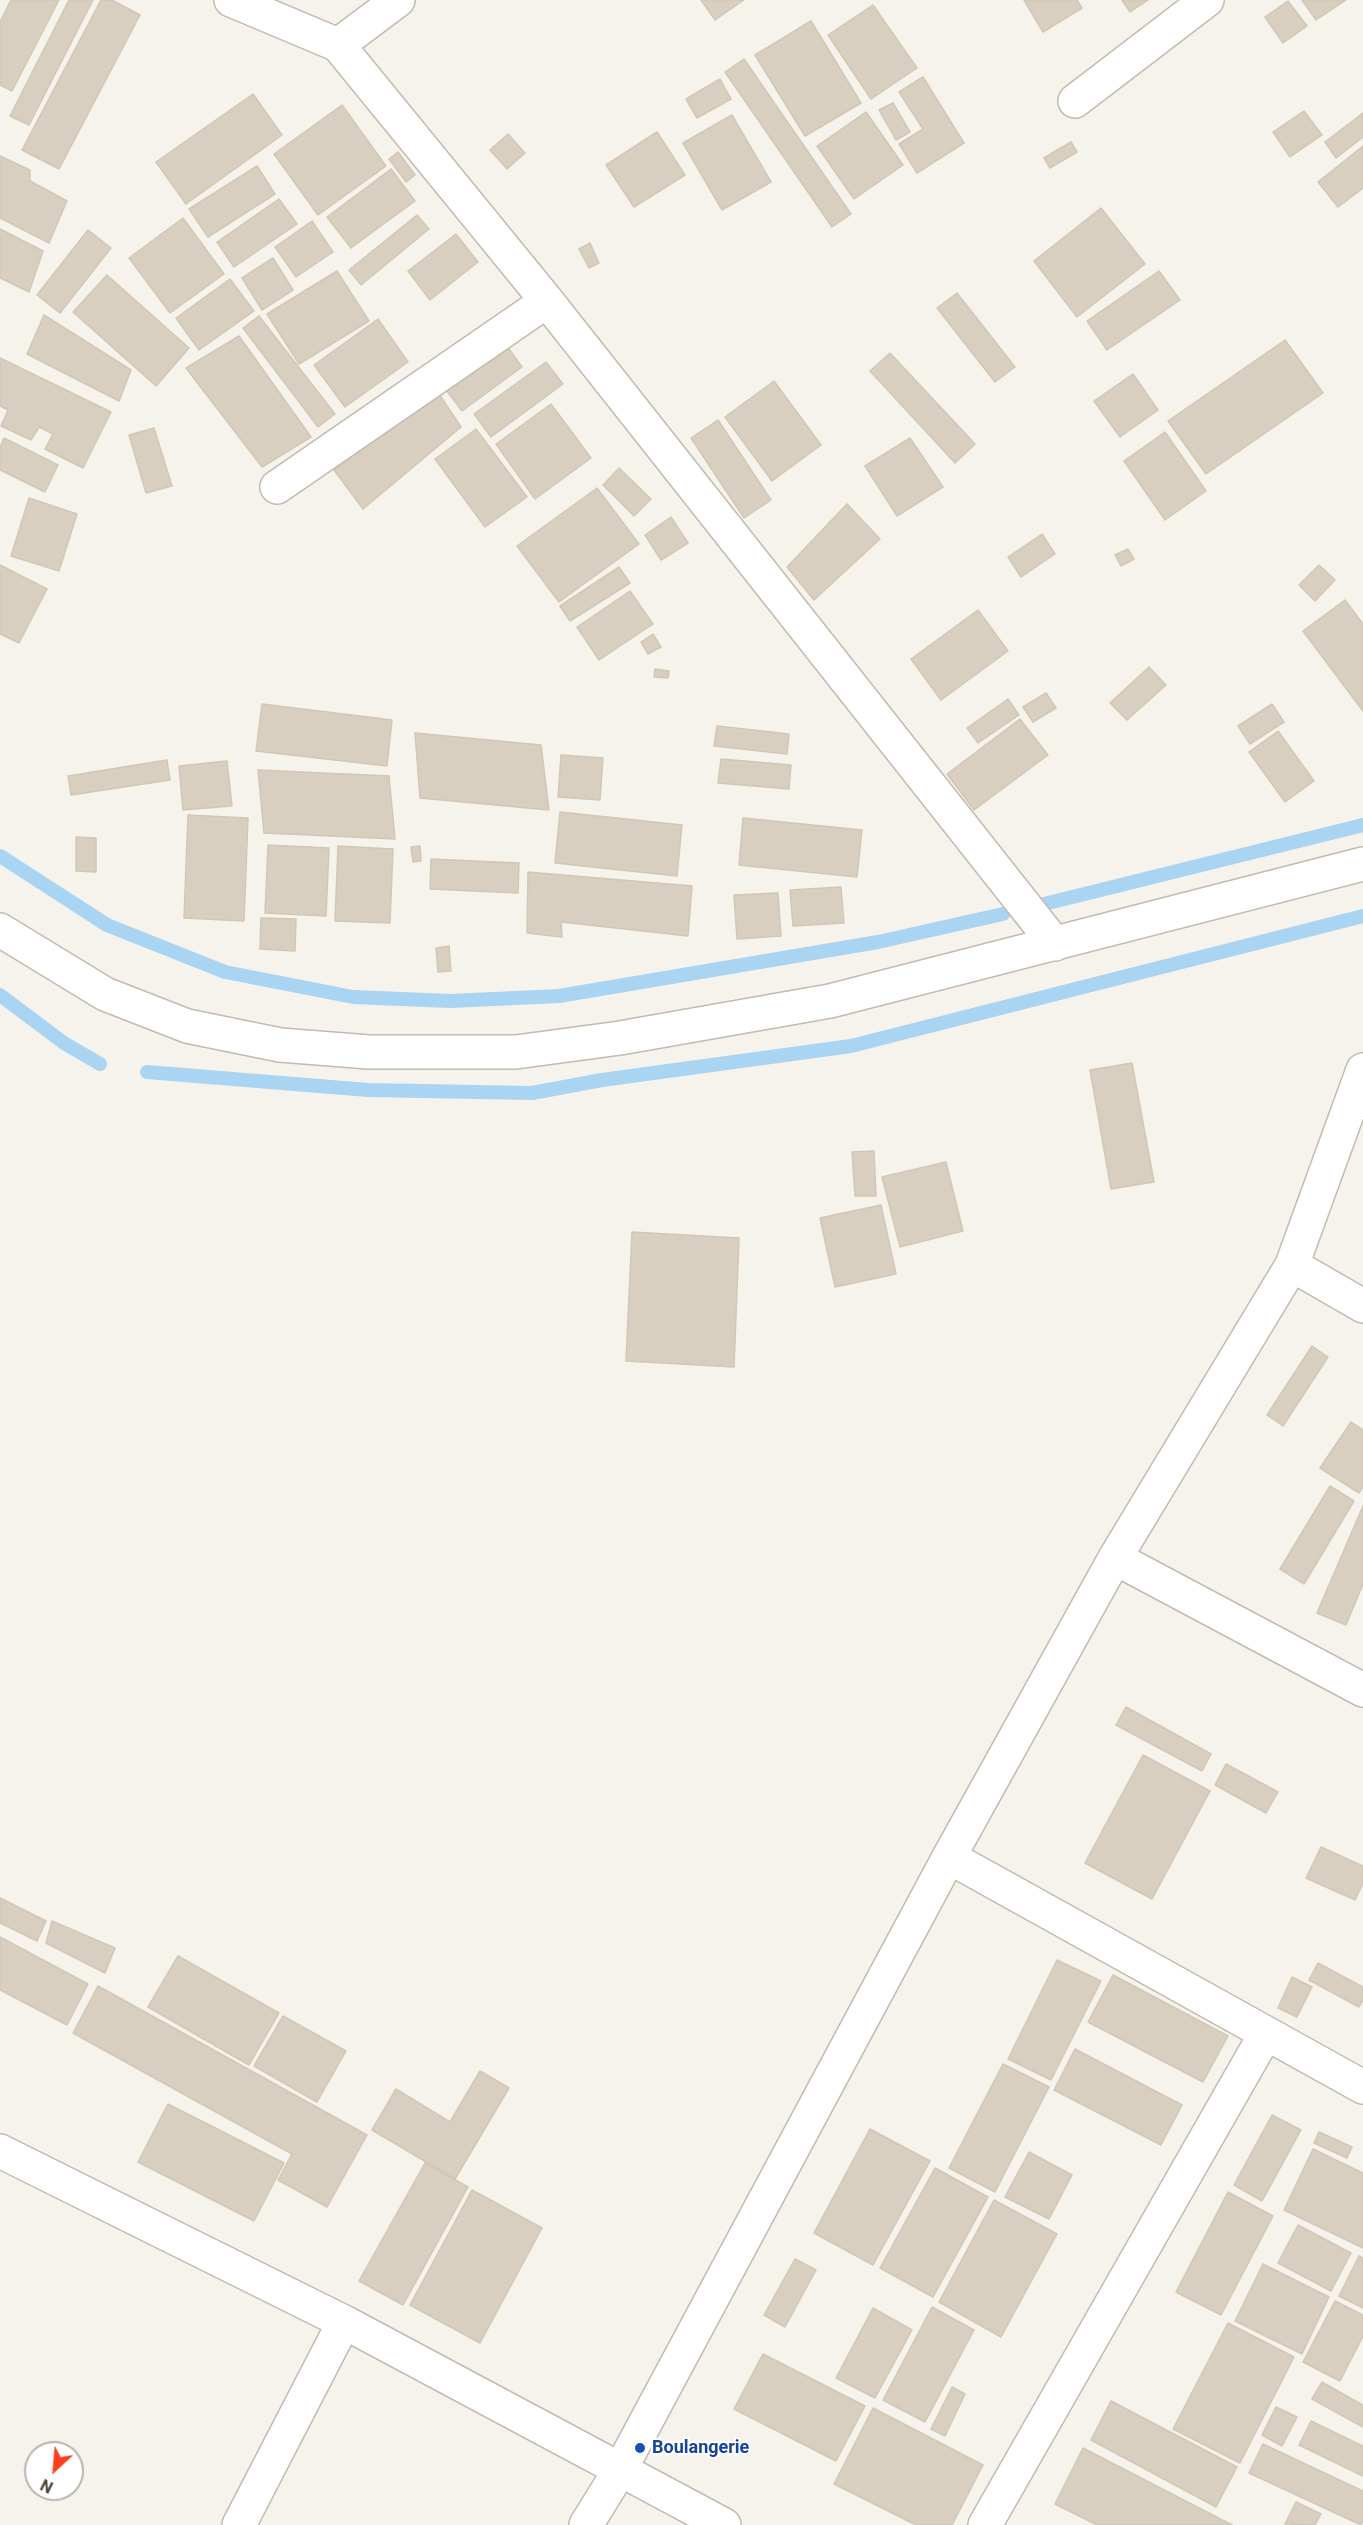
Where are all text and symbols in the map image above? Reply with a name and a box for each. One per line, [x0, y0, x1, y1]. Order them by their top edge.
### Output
place label: Boulangerie [652, 2437, 749, 2459]
north arrow [24, 2441, 84, 2501]
marker: Boulangerie [633, 2441, 647, 2455]
text: N [38, 2475, 56, 2497]

